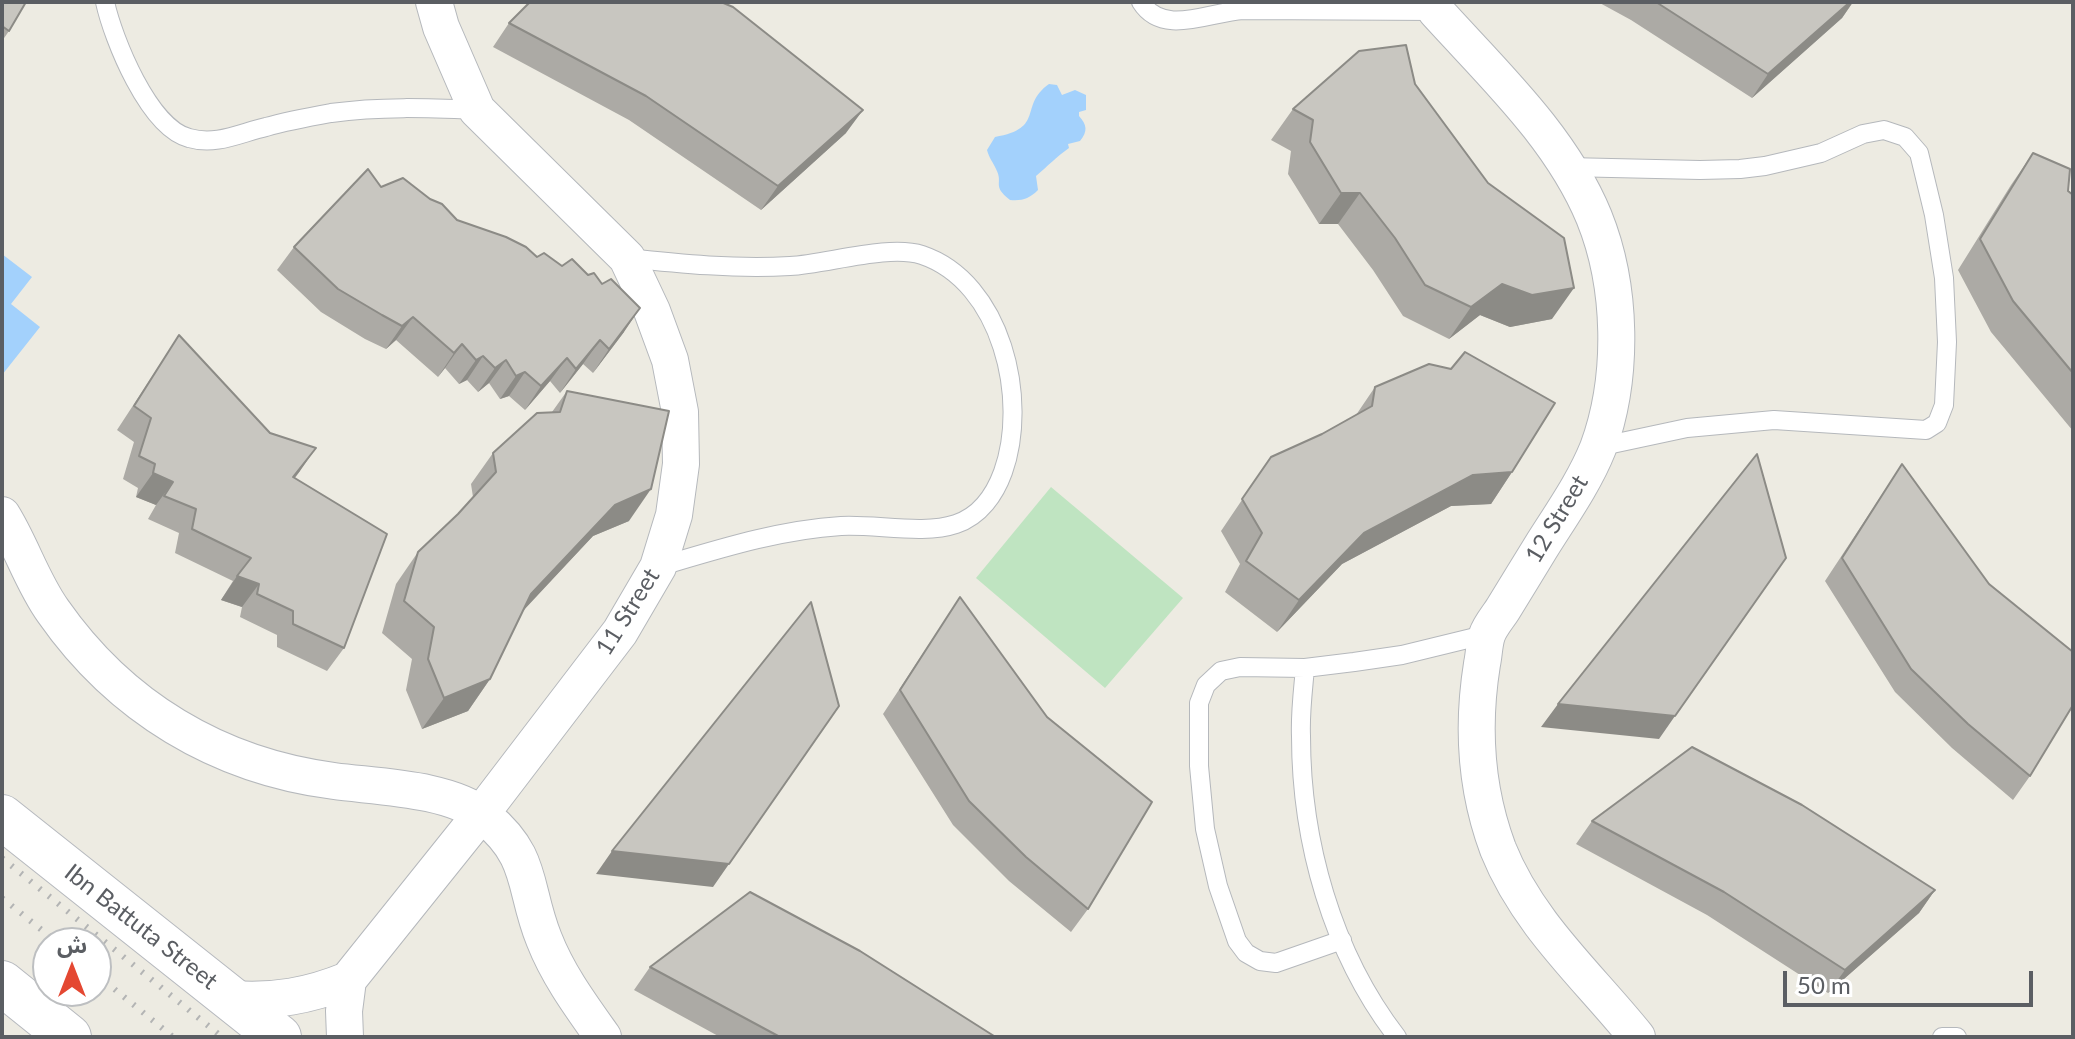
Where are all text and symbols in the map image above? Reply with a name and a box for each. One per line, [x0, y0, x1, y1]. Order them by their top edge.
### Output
street label: 12 Street [1520, 470, 1594, 568]
street label: 11 Street [590, 563, 666, 661]
street label: Ibn Battuta Street [59, 858, 223, 996]
north arrow [32, 927, 112, 1007]
text: ش [57, 931, 87, 958]
scale bar [1787, 955, 2037, 1005]
text: 50 m [1797, 970, 1851, 999]

